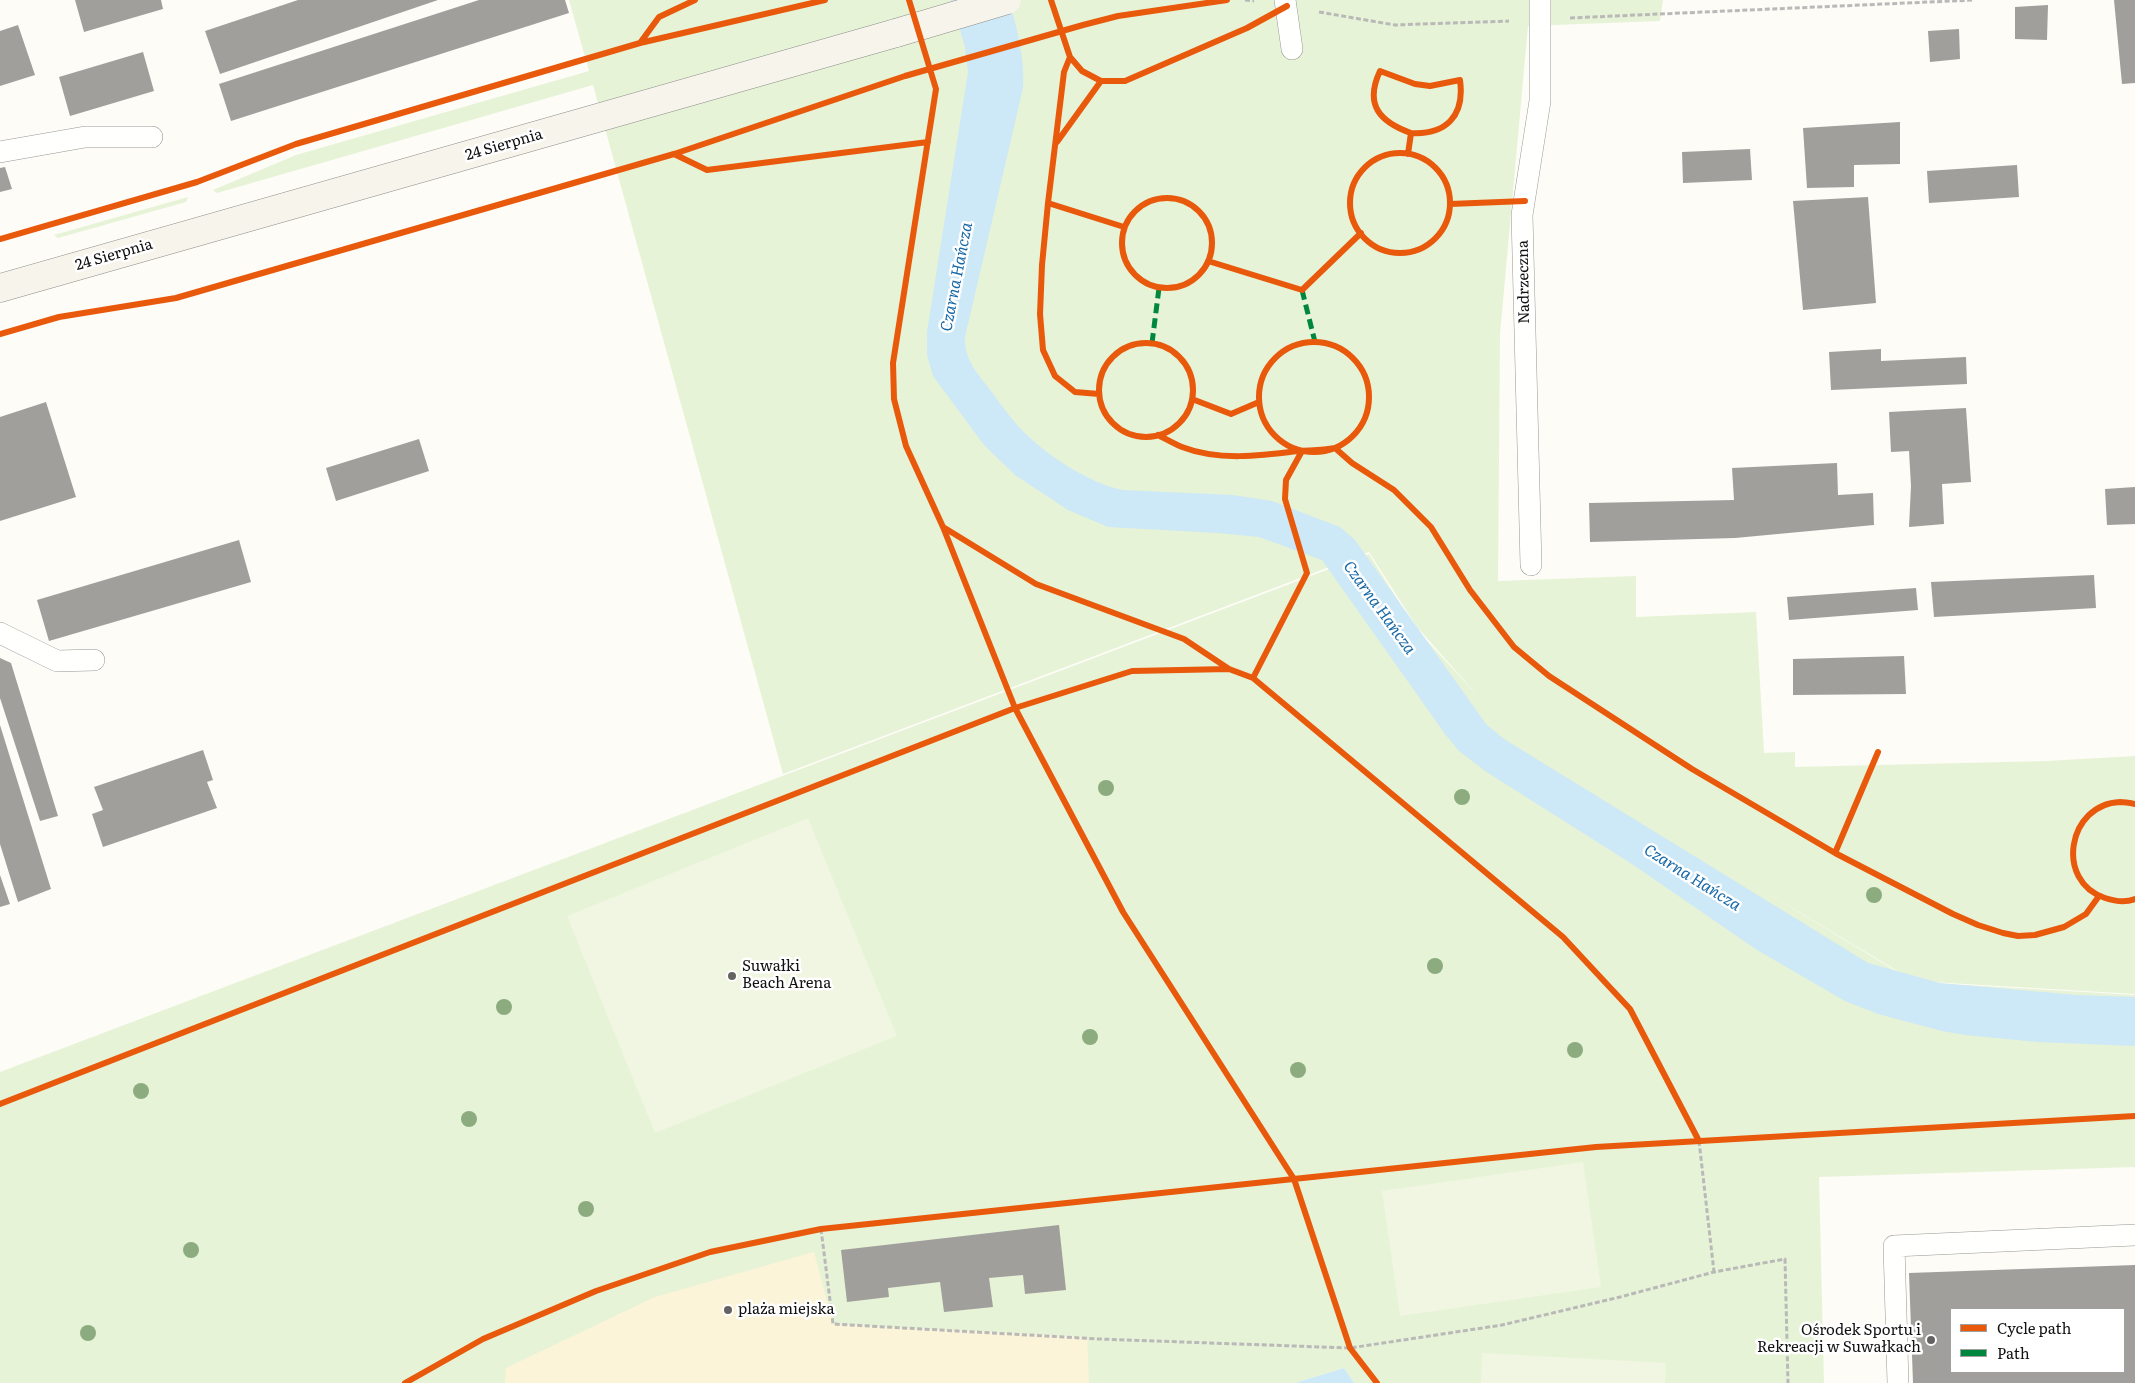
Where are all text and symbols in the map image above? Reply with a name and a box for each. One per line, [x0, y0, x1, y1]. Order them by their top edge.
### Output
street label: 24 Sierpnia [463, 125, 545, 165]
water label: Czarna Hańcza [937, 221, 977, 333]
street label: 24 Sierpnia [73, 235, 155, 275]
street label: Nadrzeczna [1514, 240, 1534, 324]
water label: Czarna Hańcza [1339, 558, 1419, 658]
water label: Czarna Hańcza [1640, 841, 1744, 915]
place label: Suwałki Beach Arena [742, 958, 831, 993]
marker: Suwałki Beach Arena [726, 970, 738, 982]
place label: plaża miejska [738, 1301, 834, 1319]
marker: plaża miejska [722, 1304, 734, 1316]
legend [1950, 1308, 2125, 1373]
text: Cycle path [1997, 1316, 2071, 1339]
place label: Ośrodek Sportu i Rekreacji w Suwałkach [1757, 1322, 1921, 1357]
marker: Ośrodek Sportu i Rekreacji w Suwałkach [1925, 1334, 1937, 1346]
text: Path [1997, 1341, 2030, 1364]

